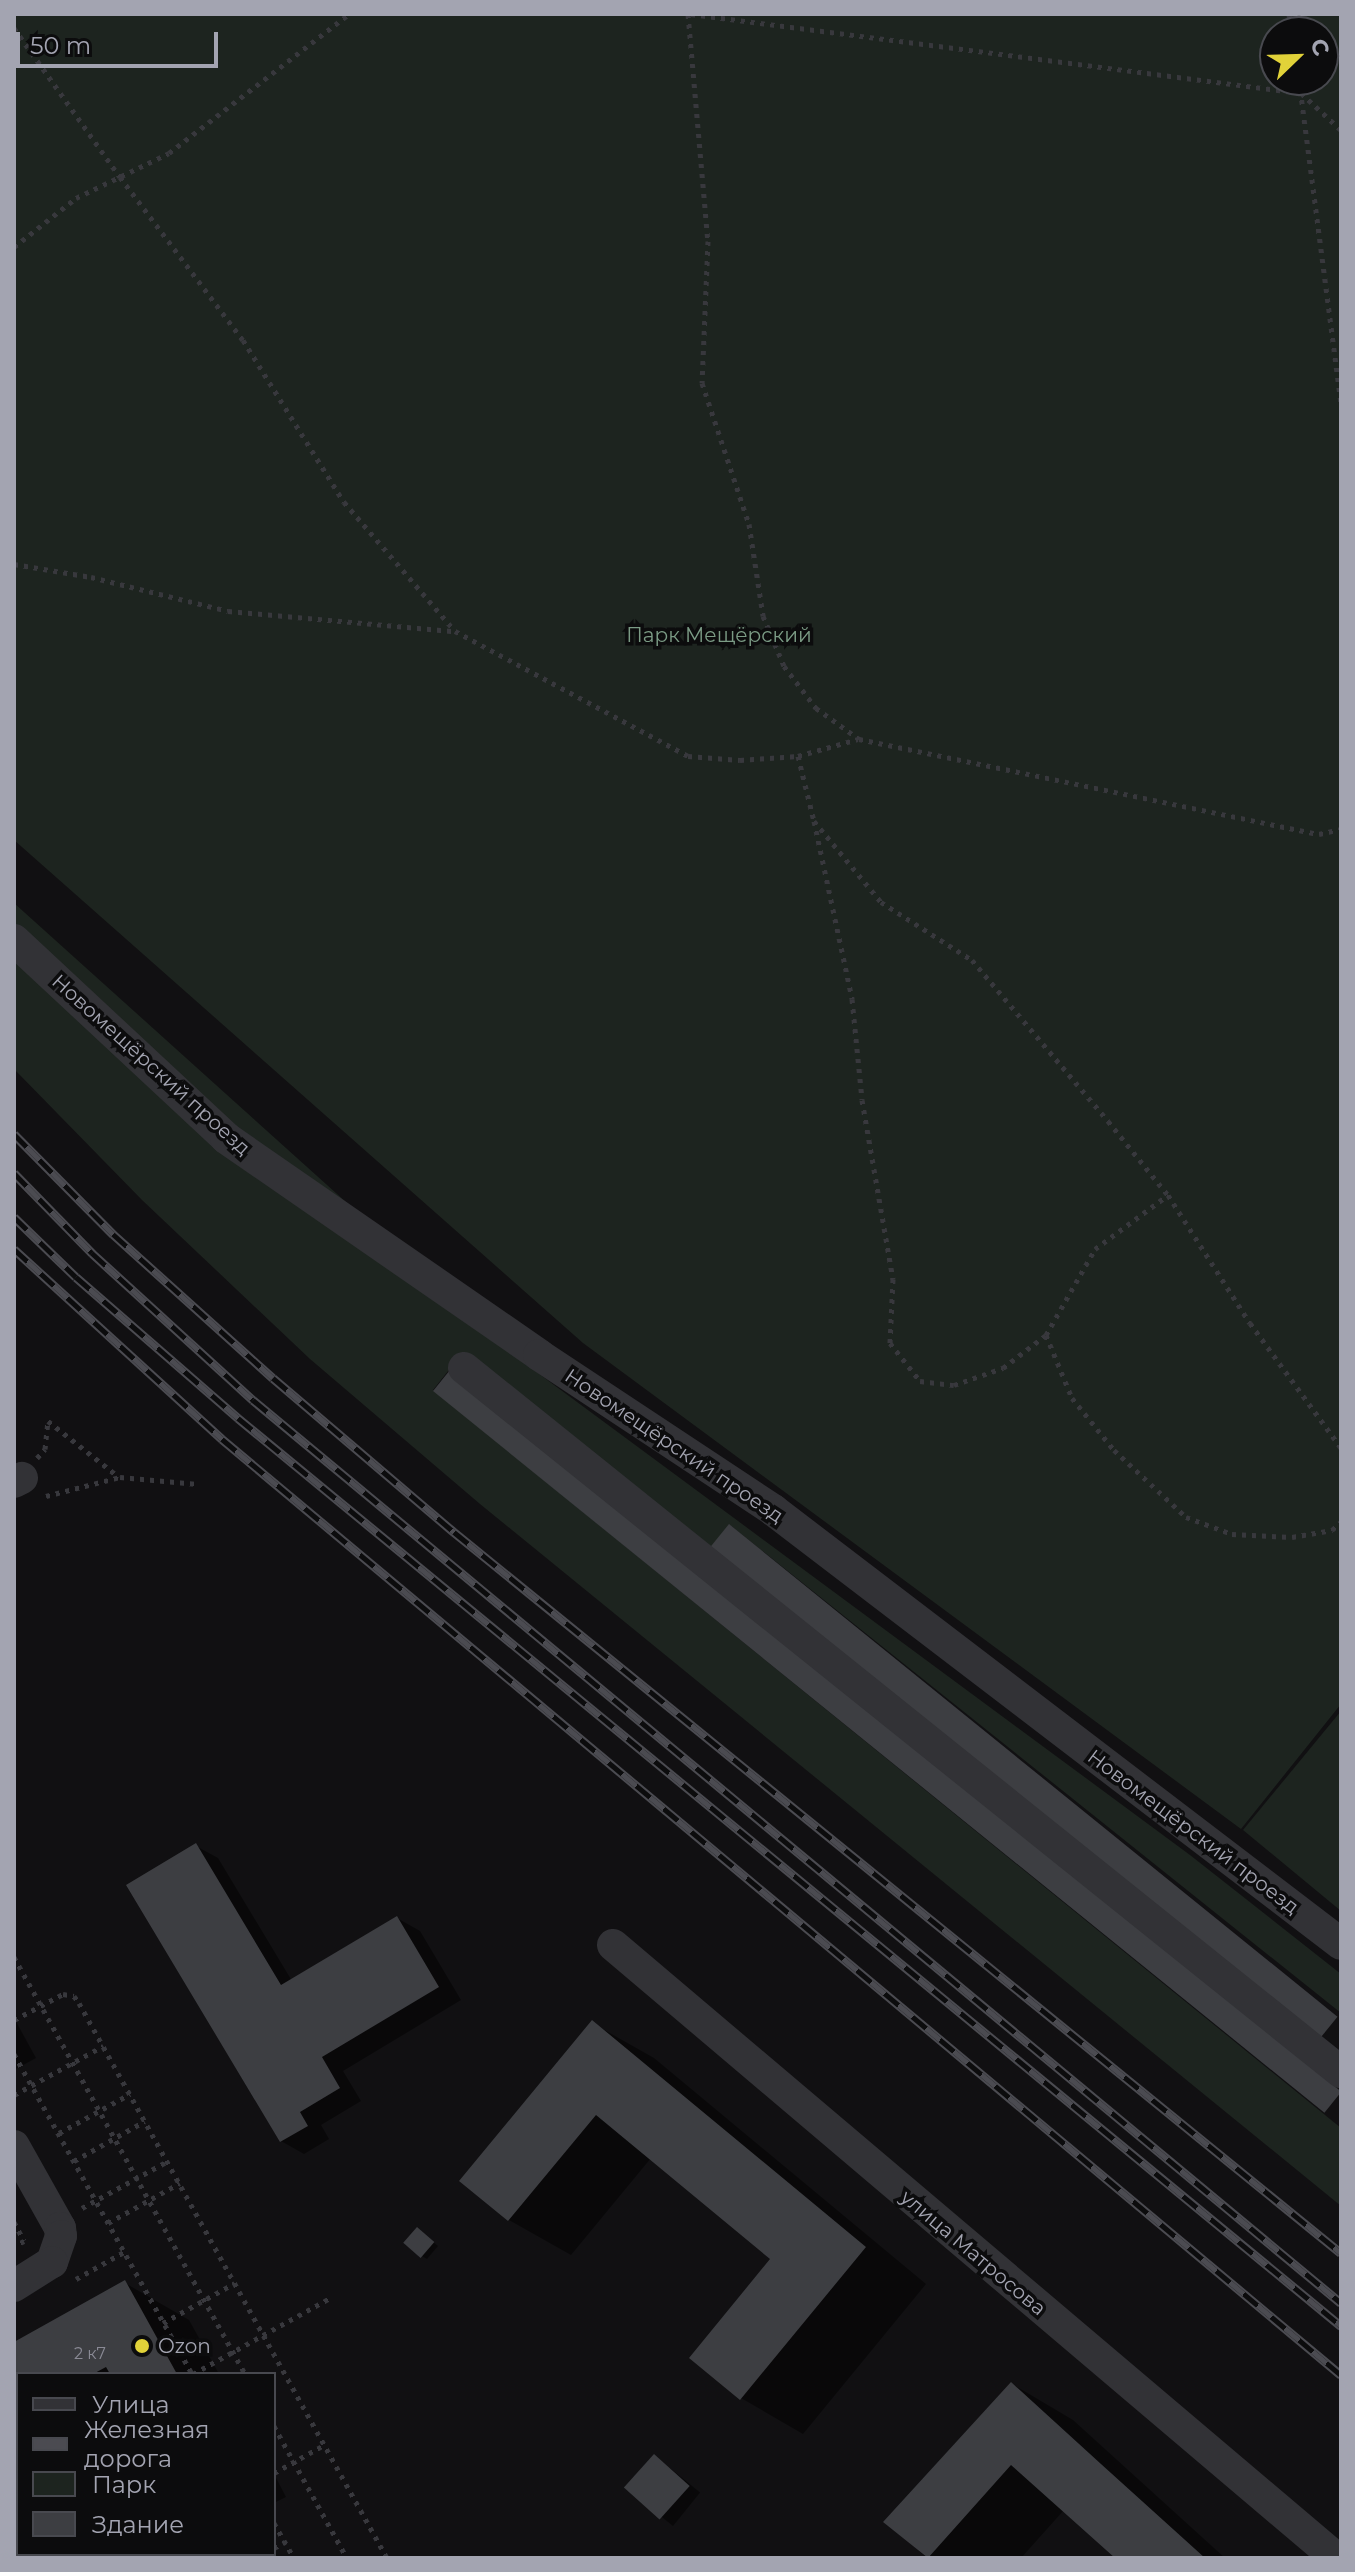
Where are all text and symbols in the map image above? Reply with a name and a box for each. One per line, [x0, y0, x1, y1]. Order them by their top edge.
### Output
scale bar [20, 16, 222, 66]
north arrow [1259, 16, 1339, 96]
text: 50 m [30, 31, 91, 60]
text: С [1304, 35, 1335, 60]
park label: Парк Мещёрский [626, 623, 812, 647]
street label: Новомещёрский проезд [47, 970, 255, 1160]
street label: Новомещёрский проезд [560, 1364, 788, 1528]
street label: Новомещёрский проезд [1083, 1745, 1303, 1919]
street label: улица Матросова [896, 2185, 1050, 2321]
place label: Ozon [158, 2334, 211, 2358]
marker: Ozon [133, 2337, 151, 2355]
house number: 2 к7 [74, 2344, 106, 2364]
legend [16, 2372, 276, 2556]
text: Улица [92, 2390, 170, 2419]
text: Железная дорога [84, 2415, 210, 2473]
text: Парк [92, 2470, 156, 2499]
text: Здание [92, 2510, 184, 2539]

